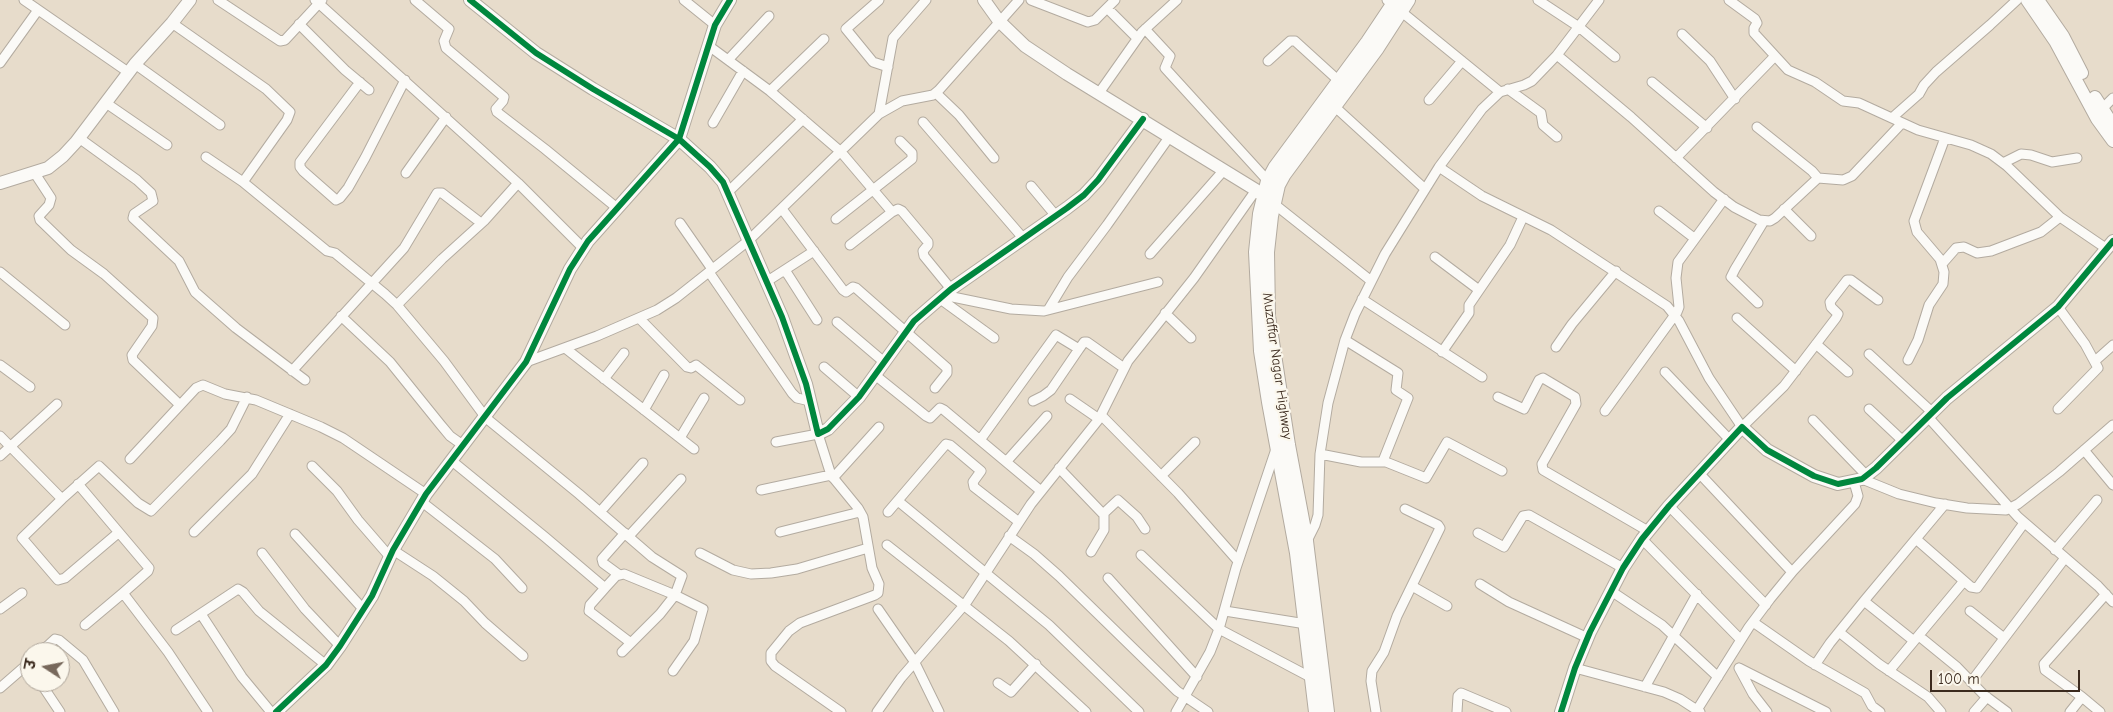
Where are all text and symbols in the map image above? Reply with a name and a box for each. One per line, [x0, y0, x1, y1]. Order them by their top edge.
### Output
street label: Muzaffar Nagar Highway [1258, 292, 1296, 440]
north arrow [20, 642, 70, 692]
text: उ [22, 658, 40, 670]
scale bar [1933, 660, 2083, 692]
text: 100 m [1938, 670, 1980, 688]

